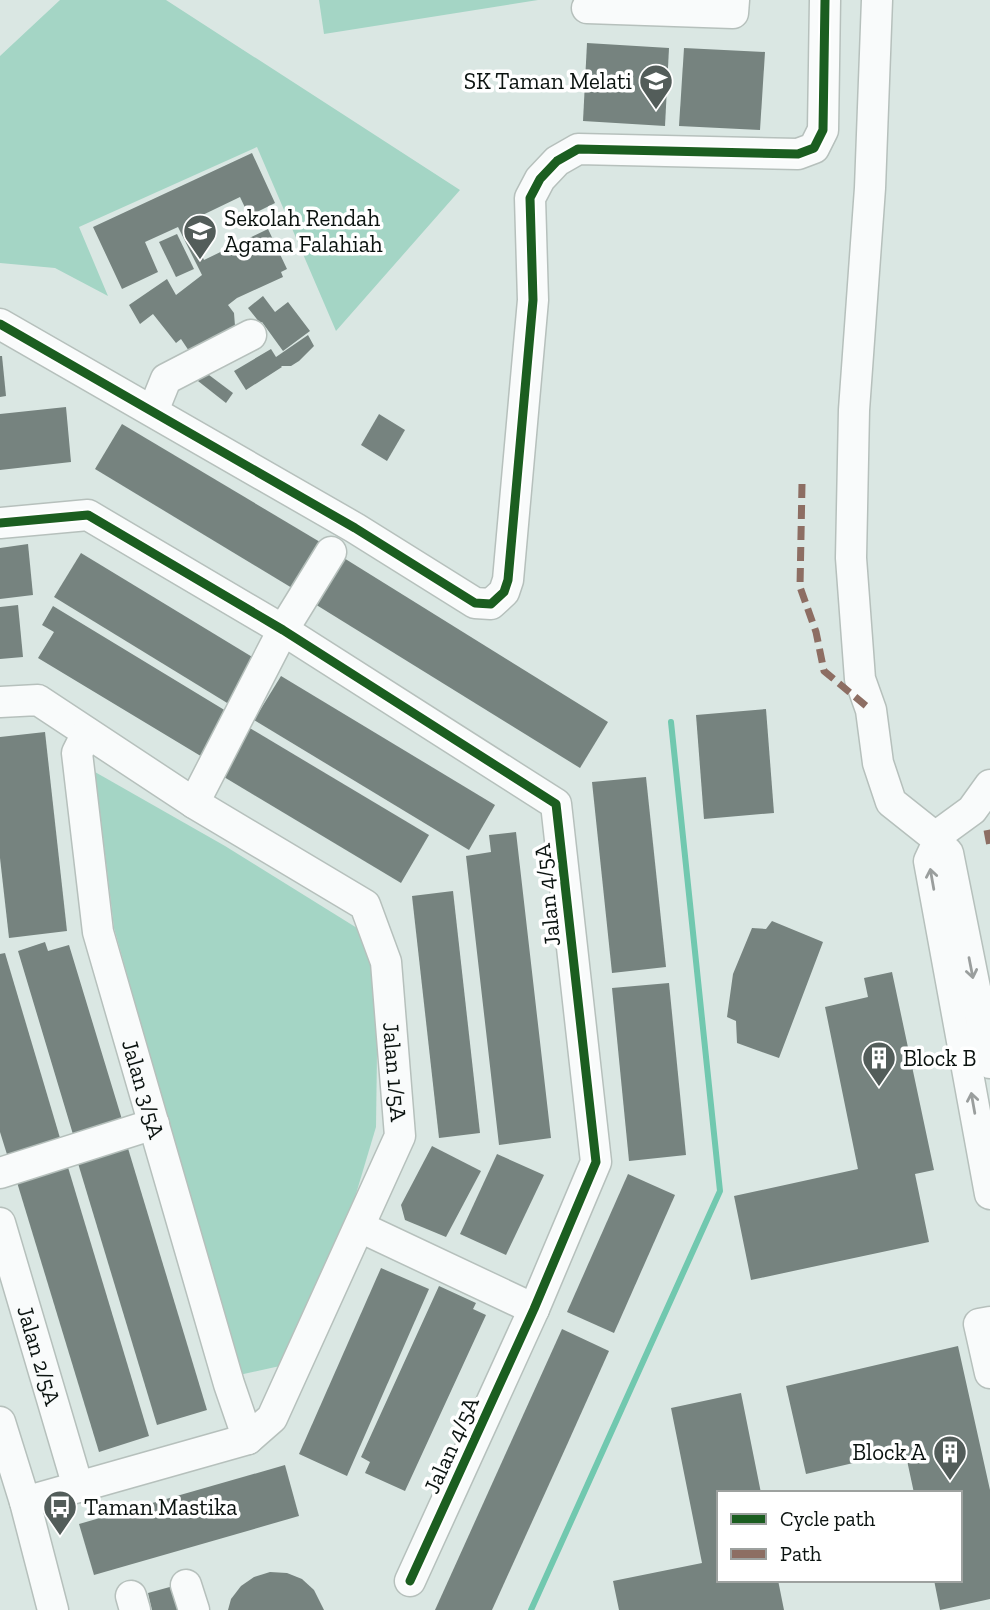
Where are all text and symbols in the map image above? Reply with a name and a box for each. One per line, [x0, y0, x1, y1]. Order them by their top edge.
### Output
school or university icon: SK Taman Melati [637, 62, 675, 111]
place label: SK Taman Melati [464, 67, 632, 95]
place label: Sekolah Rendah Agama Falahiah [224, 204, 383, 258]
school or university icon: Sekolah Rendah Agama Falahiah [181, 212, 219, 261]
street label: Jalan 4/5A [528, 841, 566, 948]
one-way arrow [925, 868, 939, 891]
one-way arrow [964, 956, 978, 979]
street label: Jalan 1/5A [377, 1021, 413, 1124]
street label: Jalan 3/5A [116, 1036, 171, 1143]
building icon: Block B [860, 1039, 898, 1088]
place label: Block B [903, 1044, 976, 1072]
one-way arrow [966, 1092, 980, 1115]
street label: Jalan 2/5A [11, 1302, 67, 1410]
street label: Jalan 4/5A [417, 1391, 485, 1498]
building icon: Block A [931, 1433, 969, 1482]
place label: Block A [852, 1438, 927, 1466]
bus stop icon: Taman Mastika [41, 1488, 79, 1537]
legend [717, 1491, 962, 1582]
place label: Taman Mastika [84, 1493, 237, 1521]
text: Cycle path [780, 1506, 875, 1531]
text: Path [780, 1541, 822, 1566]

